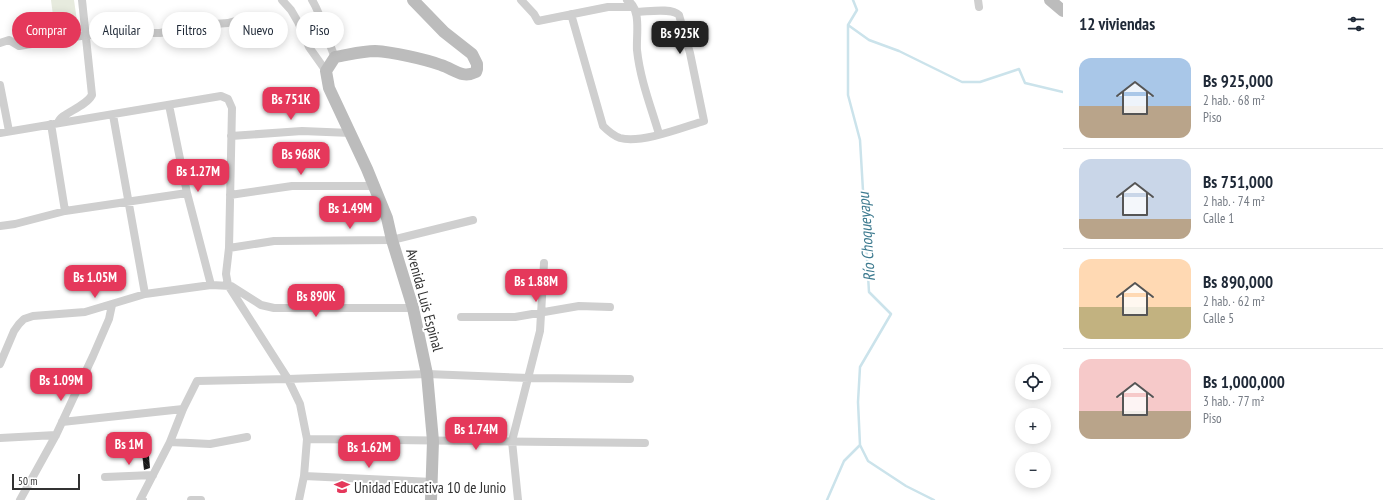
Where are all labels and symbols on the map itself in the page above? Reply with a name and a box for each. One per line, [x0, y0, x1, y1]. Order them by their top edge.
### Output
pin: Bs 925K [643, 21, 717, 55]
pin: Bs 751K [254, 87, 328, 121]
pin: Bs 968K [264, 142, 338, 176]
pin: Bs 1.27M [157, 159, 239, 193]
water label: Río Choqueyapu [853, 191, 879, 282]
pin: Bs 1.49M [309, 196, 391, 230]
street label: Avenida Luis Espinal [402, 247, 448, 354]
pin: Bs 1.05M [54, 265, 136, 299]
pin: Bs 1.88M [495, 269, 577, 303]
pin: Bs 890K [279, 284, 353, 318]
pin: Bs 1.09M [20, 368, 102, 402]
pin: Bs 1.74M [435, 417, 517, 451]
pin: Bs 1M [101, 432, 157, 466]
pin: Bs 1.62M [328, 435, 410, 469]
scale bar [12, 472, 80, 491]
school or university icon: Unidad Educativa 10 de Junio [333, 478, 351, 496]
place label: Unidad Educativa 10 de Junio [354, 478, 506, 497]

